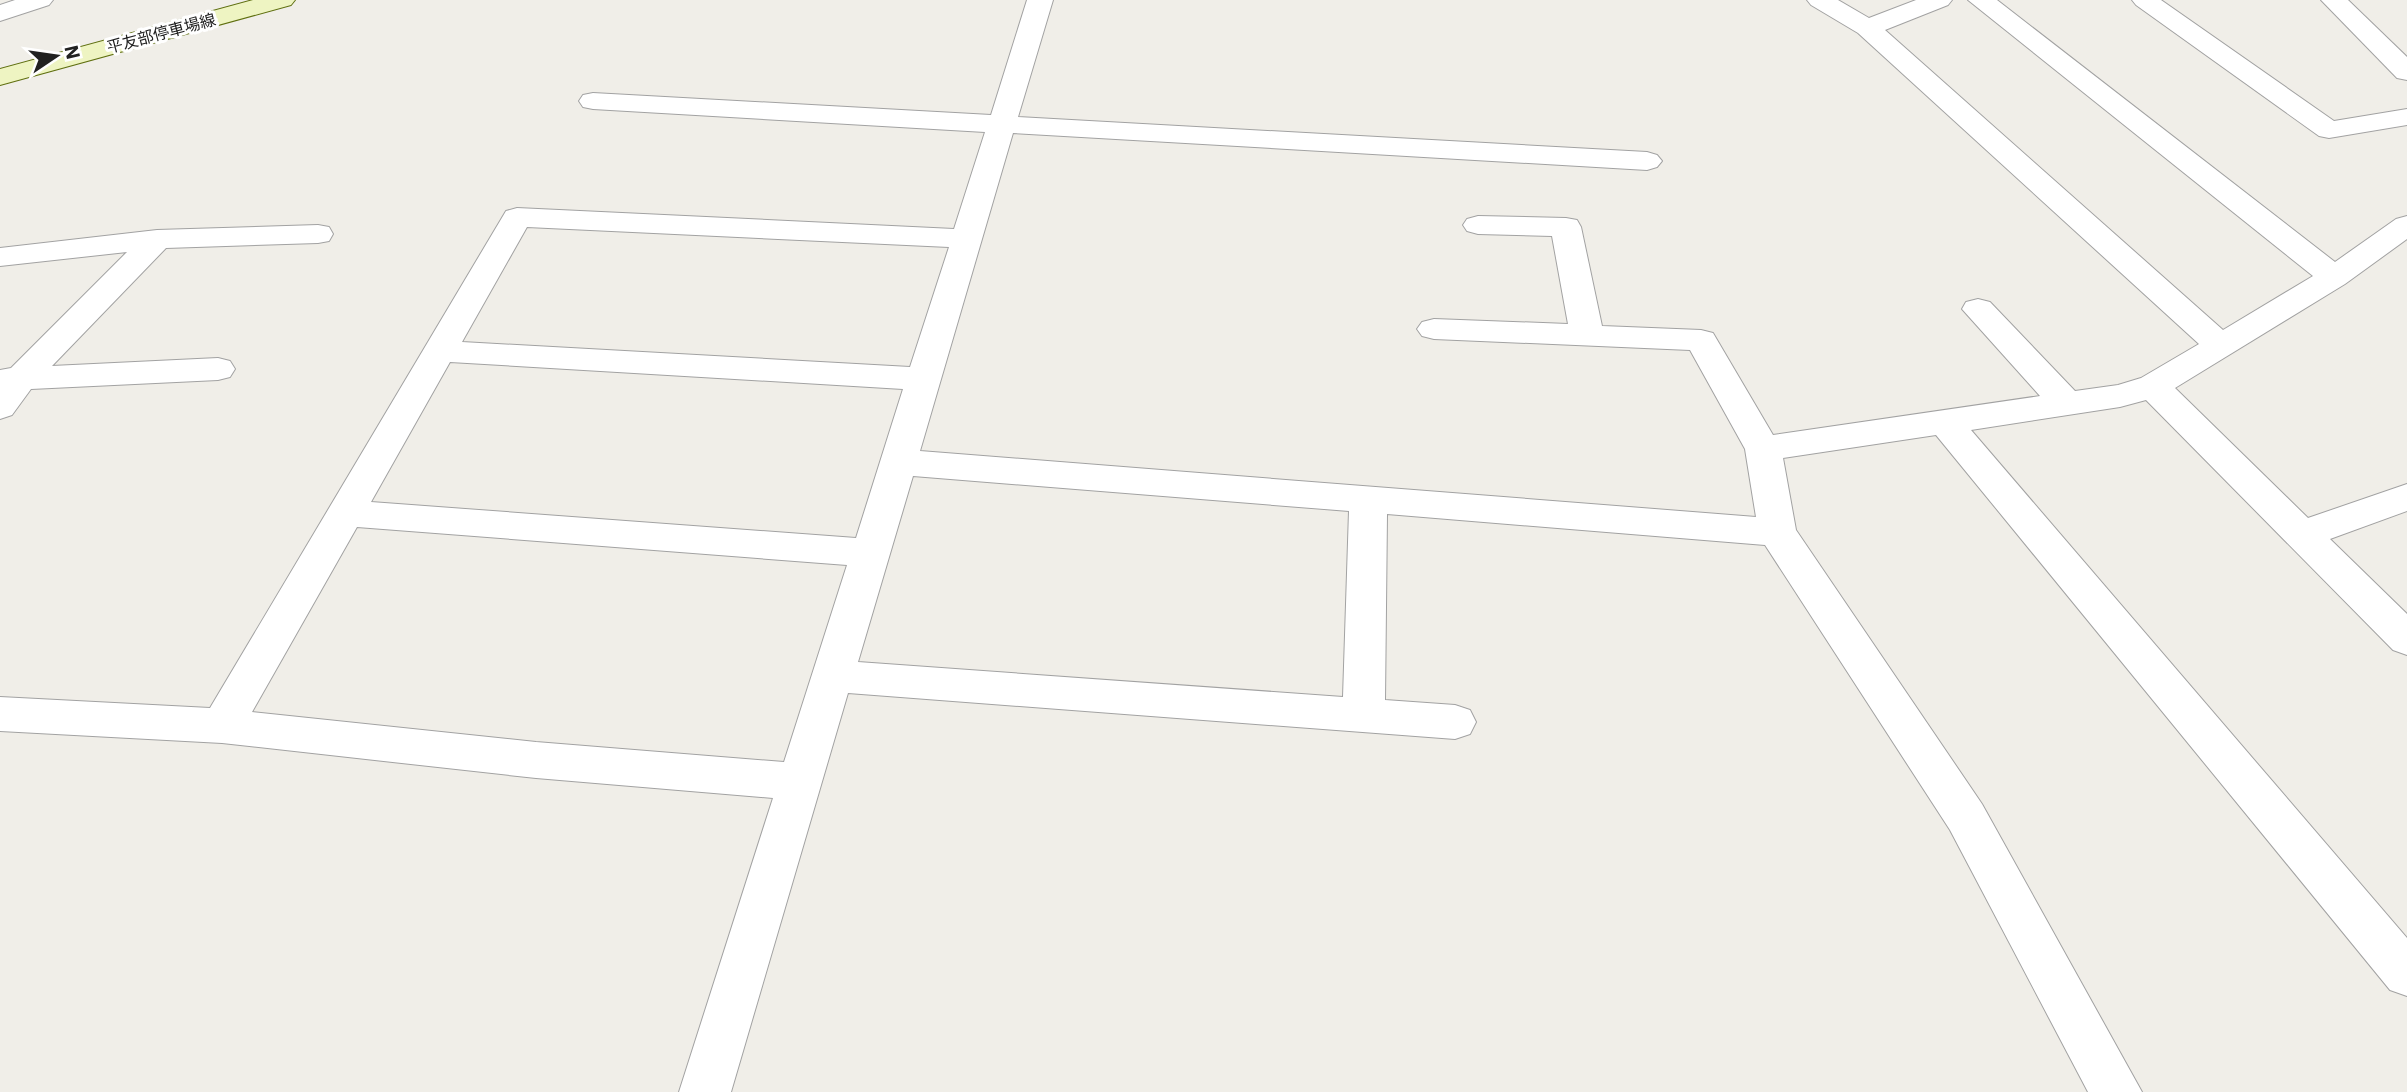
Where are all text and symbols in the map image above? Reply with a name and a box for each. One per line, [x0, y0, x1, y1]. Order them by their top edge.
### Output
street label: 平友部停車場線 [104, 9, 218, 57]
north arrow [21, 21, 91, 91]
text: N [59, 43, 86, 62]

